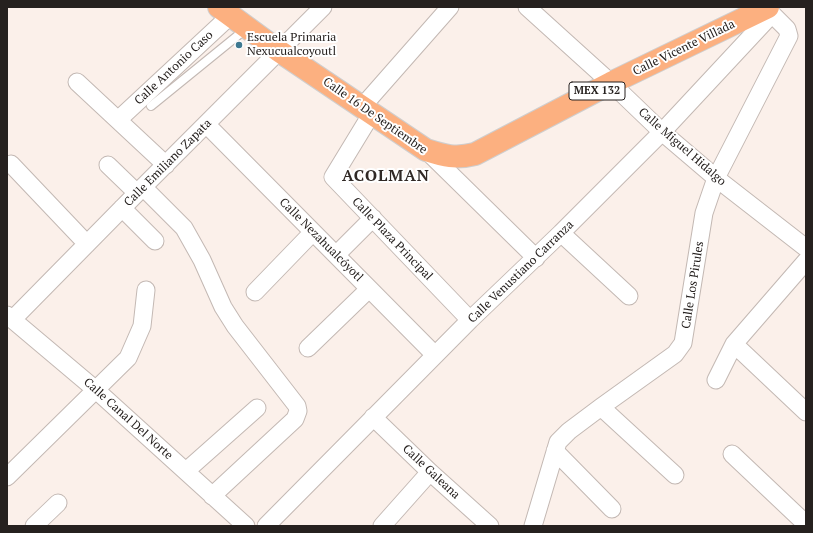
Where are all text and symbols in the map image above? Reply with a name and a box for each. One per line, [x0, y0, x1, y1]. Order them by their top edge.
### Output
street label: Calle Vicente Villada [631, 17, 737, 79]
street label: Calle Antonio Caso [132, 28, 216, 108]
place label: Escuela Primaria Nexucualcoyoutl [247, 31, 336, 59]
marker: Escuela Primaria Nexucualcoyoutl [234, 40, 244, 50]
street label: Calle 16 De Septiembre [320, 75, 430, 157]
road number: MEX 132 [569, 82, 625, 100]
street label: Calle Miguel Hidalgo [635, 105, 729, 189]
street label: Calle Emiliano Zapata [121, 116, 215, 210]
district label: ACOLMAN [342, 166, 430, 186]
street label: Calle Nezahualcóyotl [276, 195, 366, 285]
street label: Calle Plaza Principal [349, 195, 435, 283]
street label: Calle Venustiano Carranza [465, 218, 577, 326]
street label: Calle Los Pirules [679, 240, 707, 330]
street label: Calle Canal Del Norte [80, 375, 176, 463]
street label: Calle Galeana [399, 442, 463, 502]

